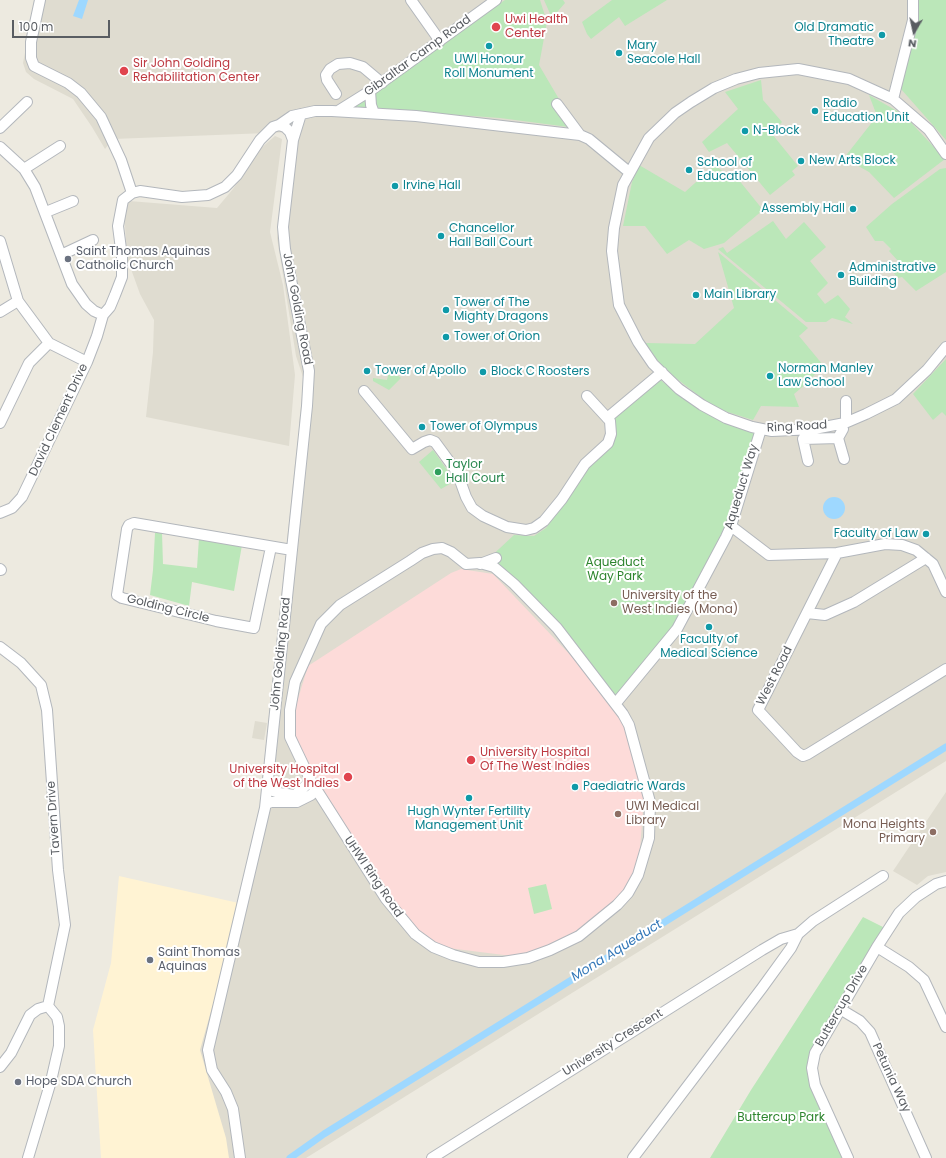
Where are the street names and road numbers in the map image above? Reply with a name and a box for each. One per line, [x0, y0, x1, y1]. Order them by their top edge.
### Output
street label: Gibraltar Camp Road [362, 12, 474, 100]
street label: John Golding Road [279, 252, 315, 366]
street label: David Clement Drive [27, 361, 91, 479]
street label: Ring Road [766, 418, 828, 436]
street label: Aqueduct Way [722, 443, 762, 531]
street label: Golding Circle [125, 592, 211, 626]
street label: John Golding Road [268, 597, 294, 711]
street label: West Road [754, 644, 796, 708]
street label: Tavern Drive [44, 780, 64, 856]
street label: UHWI Ring Road [341, 834, 405, 920]
street label: Buttercup Drive [813, 963, 871, 1049]
street label: University Crescent [560, 1006, 666, 1080]
street label: Petunia Way [869, 1041, 913, 1115]

